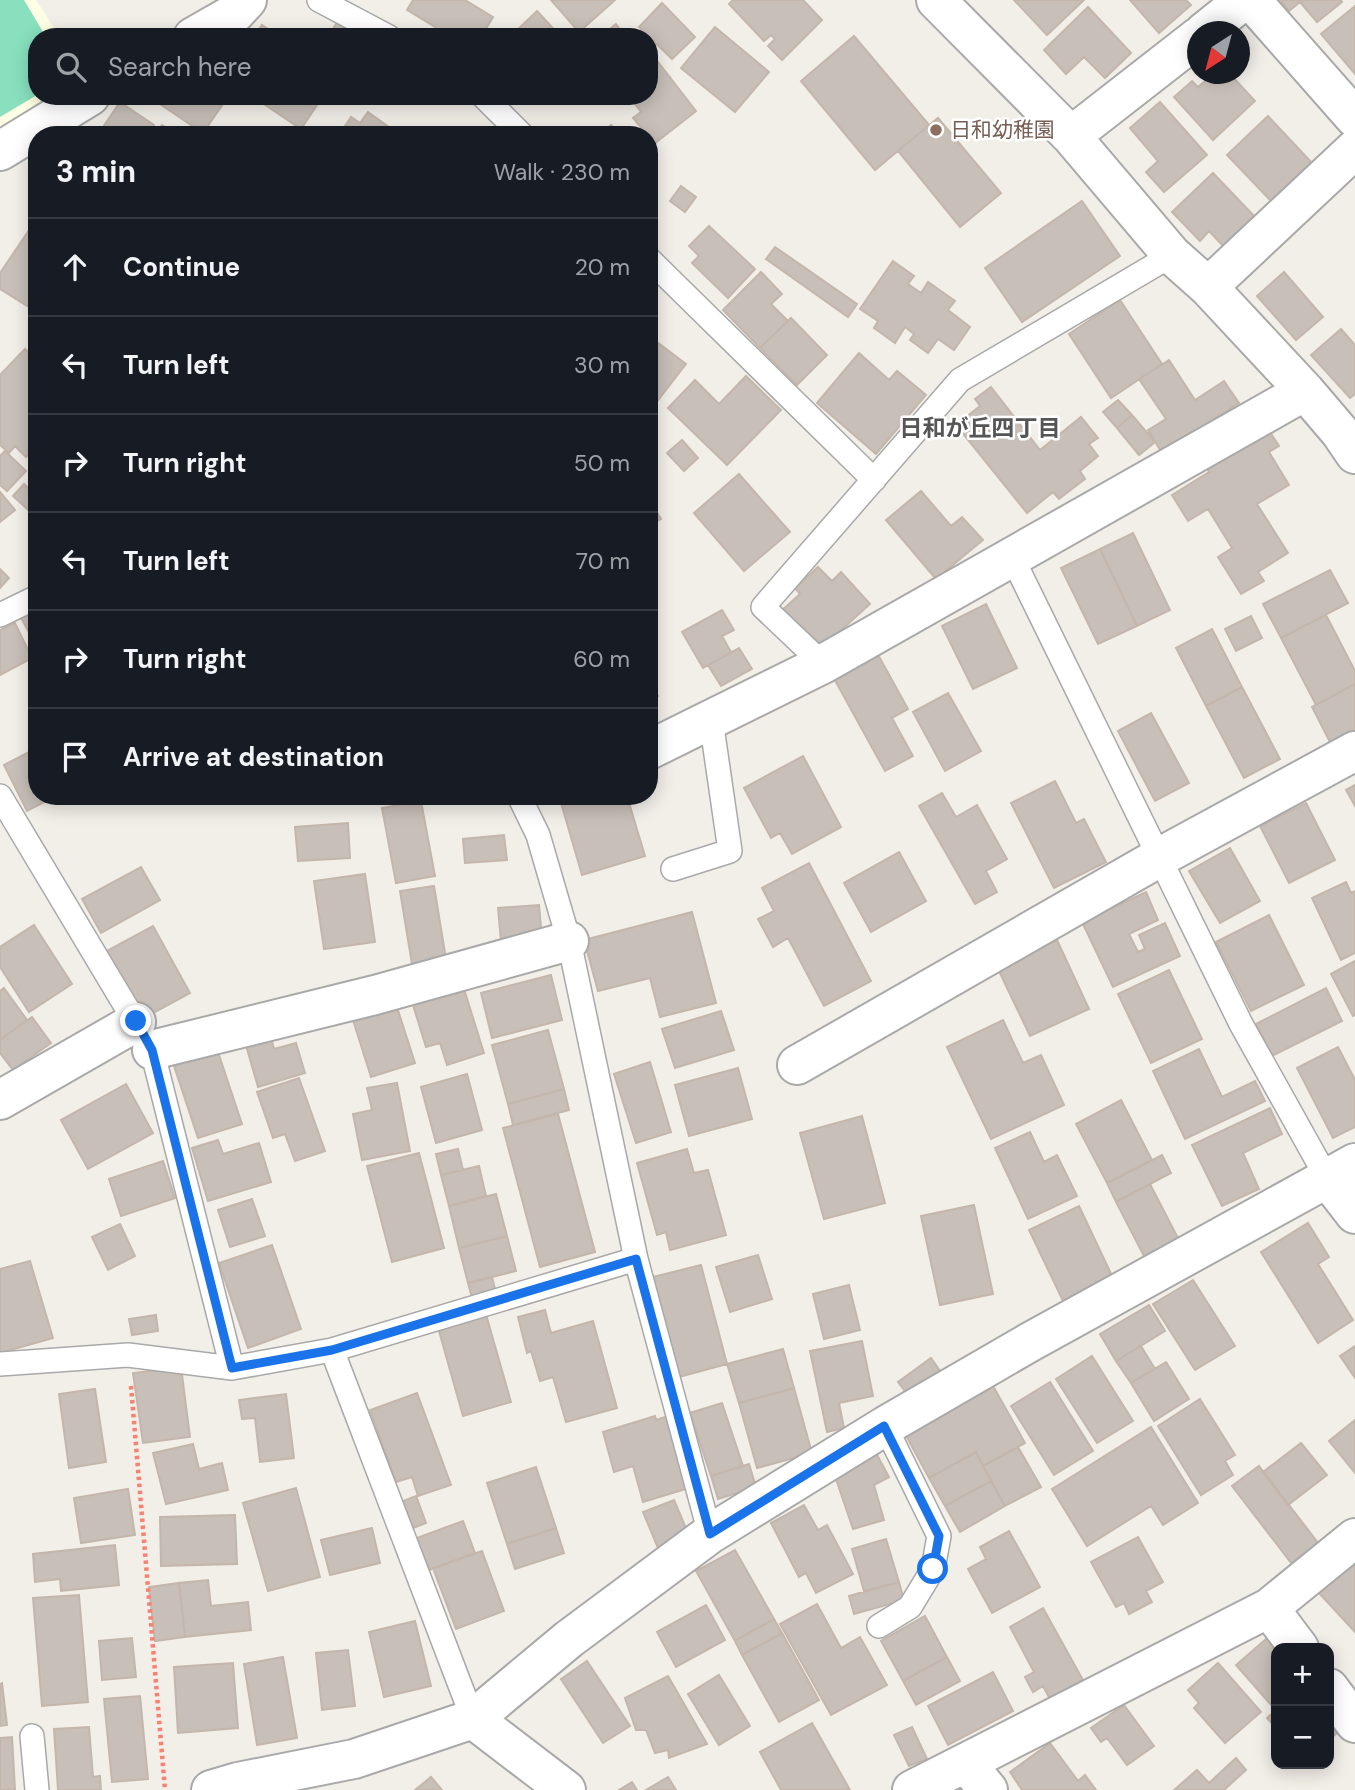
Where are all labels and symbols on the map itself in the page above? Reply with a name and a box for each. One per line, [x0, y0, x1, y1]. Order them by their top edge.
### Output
north arrow [1187, 21, 1250, 84]
place label: 日和幼稚園 [950, 116, 1055, 144]
marker: 日和幼稚園 [928, 122, 944, 138]
district label: 日和が丘四丁目 [900, 413, 1061, 443]
route end [120, 1005, 151, 1036]
route start [917, 1553, 948, 1584]

